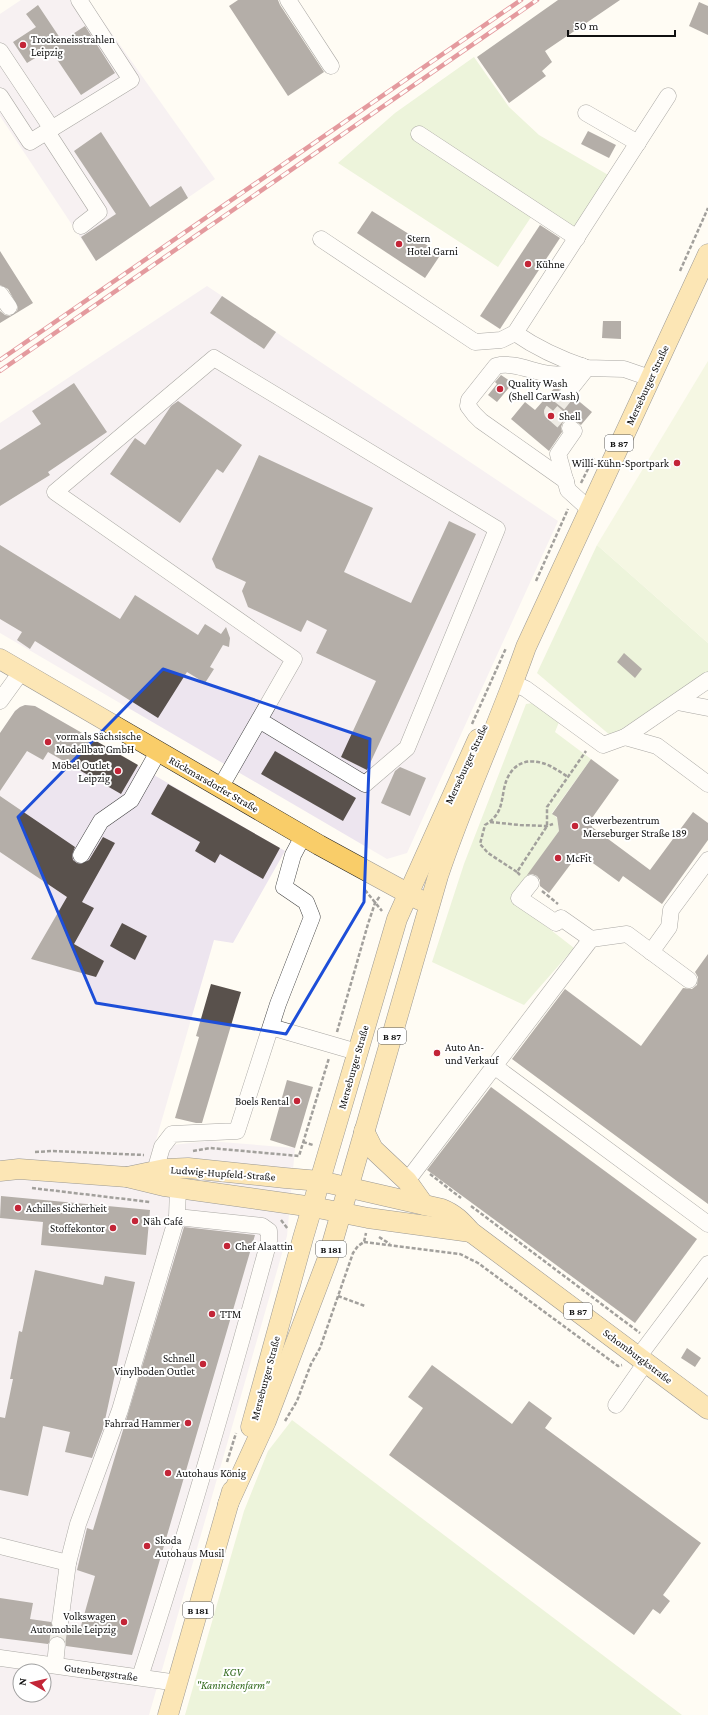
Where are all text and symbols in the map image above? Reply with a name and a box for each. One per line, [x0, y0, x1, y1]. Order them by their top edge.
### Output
scale bar [568, 12, 675, 38]
text: 50 m [574, 19, 599, 33]
place label: Trockeneisstrahlen Leipzig [31, 33, 115, 59]
marker: Trockeneisstrahlen Leipzig [18, 40, 28, 50]
place label: Stern Hotel Garni [407, 232, 458, 257]
marker: Stern Hotel Garni [394, 239, 404, 249]
place label: Kühne [536, 258, 565, 270]
marker: Kühne [523, 259, 533, 269]
street label: Merseburger Straße [623, 343, 672, 427]
place label: Quality Wash (Shell CarWash) [508, 377, 580, 403]
marker: Quality Wash (Shell CarWash) [495, 384, 505, 394]
place label: Shell [559, 410, 581, 422]
marker: Shell [546, 411, 556, 421]
road number: B 87 [605, 435, 633, 451]
place label: Willi-Kühn-Sportpark [572, 457, 670, 470]
marker: Willi-Kühn-Sportpark [672, 458, 682, 468]
street label: Merseburger Straße [442, 722, 491, 806]
place label: vormals Sächsische Modellbau GmbH [55, 730, 141, 755]
marker: vormals Sächsische Modellbau GmbH [43, 737, 53, 747]
street label: Rückmarsdorfer Straße [167, 753, 261, 815]
place label: Möbel Outlet Leipzig [52, 759, 111, 785]
marker: Möbel Outlet Leipzig [113, 766, 123, 776]
place label: Gewerbezentrum Merseburger Straße 189 [583, 814, 687, 840]
marker: Gewerbezentrum Merseburger Straße 189 [570, 821, 580, 831]
place label: McFit [566, 852, 592, 864]
marker: McFit [553, 853, 563, 863]
street label: Merseburger Straße [335, 1024, 372, 1111]
road number: B 87 [378, 1028, 406, 1044]
place label: Auto An- und Verkauf [445, 1041, 499, 1066]
marker: Auto An- und Verkauf [432, 1048, 442, 1058]
place label: Boels Rental [235, 1095, 289, 1107]
marker: Boels Rental [292, 1096, 302, 1106]
street label: Ludwig-Hupfeld-Straße [170, 1163, 276, 1184]
place label: Achilles Sicherheit [26, 1202, 107, 1214]
marker: Achilles Sicherheit [13, 1203, 23, 1213]
place label: Näh Café [143, 1215, 183, 1227]
marker: Näh Café [130, 1216, 140, 1226]
place label: Stoffekontor [50, 1222, 105, 1234]
marker: Stoffekontor [108, 1223, 118, 1233]
place label: Chef Alaattin [235, 1240, 293, 1252]
marker: Chef Alaattin [222, 1241, 232, 1251]
road number: B 181 [316, 1241, 346, 1257]
road number: B 87 [564, 1303, 592, 1319]
place label: TTM [220, 1308, 241, 1320]
marker: TTM [207, 1309, 217, 1319]
street label: Schomburgkstraße [601, 1326, 675, 1387]
street label: Merseburger Straße [248, 1334, 283, 1422]
place label: Schnell Vinylboden Outlet [114, 1352, 195, 1378]
marker: Schnell Vinylboden Outlet [198, 1359, 208, 1369]
place label: Fahrrad Hammer [105, 1417, 180, 1429]
marker: Fahrrad Hammer [183, 1418, 193, 1428]
place label: Autohaus König [176, 1467, 247, 1480]
marker: Autohaus König [163, 1468, 173, 1478]
place label: Skoda Autohaus Musil [155, 1534, 224, 1559]
marker: Skoda Autohaus Musil [142, 1541, 152, 1551]
road number: B 181 [183, 1602, 213, 1618]
place label: Volkswagen Automobile Leipzig [31, 1610, 117, 1636]
marker: Volkswagen Automobile Leipzig [119, 1617, 129, 1627]
street label: Gutenbergstraße [63, 1661, 139, 1684]
north arrow [12, 1663, 52, 1703]
park label: KGV "Kaninchenfarm" [196, 1666, 270, 1692]
text: N [16, 1677, 29, 1686]

